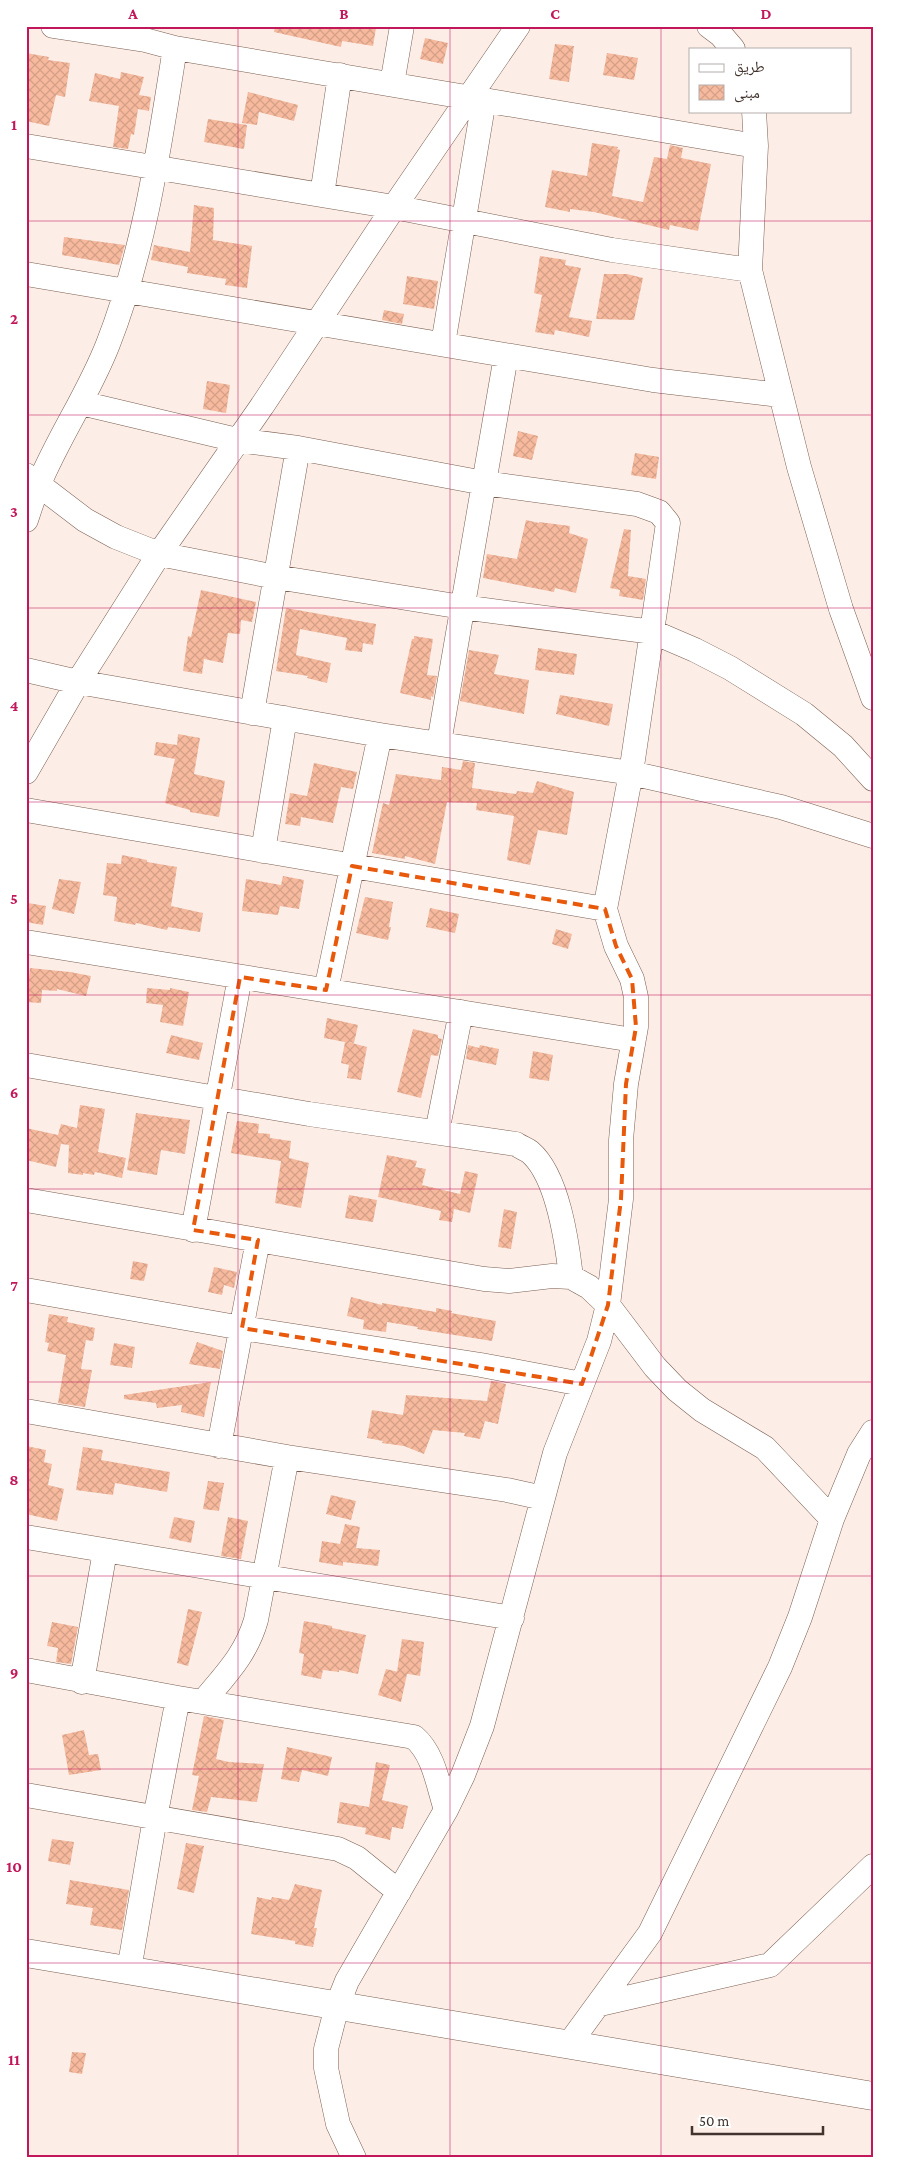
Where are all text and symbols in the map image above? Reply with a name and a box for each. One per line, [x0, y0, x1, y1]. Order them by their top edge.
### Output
text: A [127, 5, 138, 22]
text: B [339, 5, 349, 22]
text: C [550, 5, 560, 22]
text: D [760, 5, 772, 22]
legend [689, 48, 852, 112]
text: طريق [734, 59, 765, 77]
text: مبنى [734, 85, 760, 103]
text: 1 [11, 116, 17, 133]
text: 2 [10, 310, 18, 327]
text: 3 [10, 503, 18, 520]
text: 4 [10, 697, 19, 714]
text: 5 [10, 890, 18, 907]
text: 6 [10, 1084, 18, 1101]
text: 7 [10, 1277, 18, 1294]
text: 8 [9, 1471, 19, 1488]
text: 9 [10, 1664, 18, 1681]
text: 10 [6, 1858, 22, 1875]
text: 11 [8, 2051, 20, 2068]
scale bar [692, 2104, 823, 2136]
text: 50 m [699, 2113, 729, 2129]

